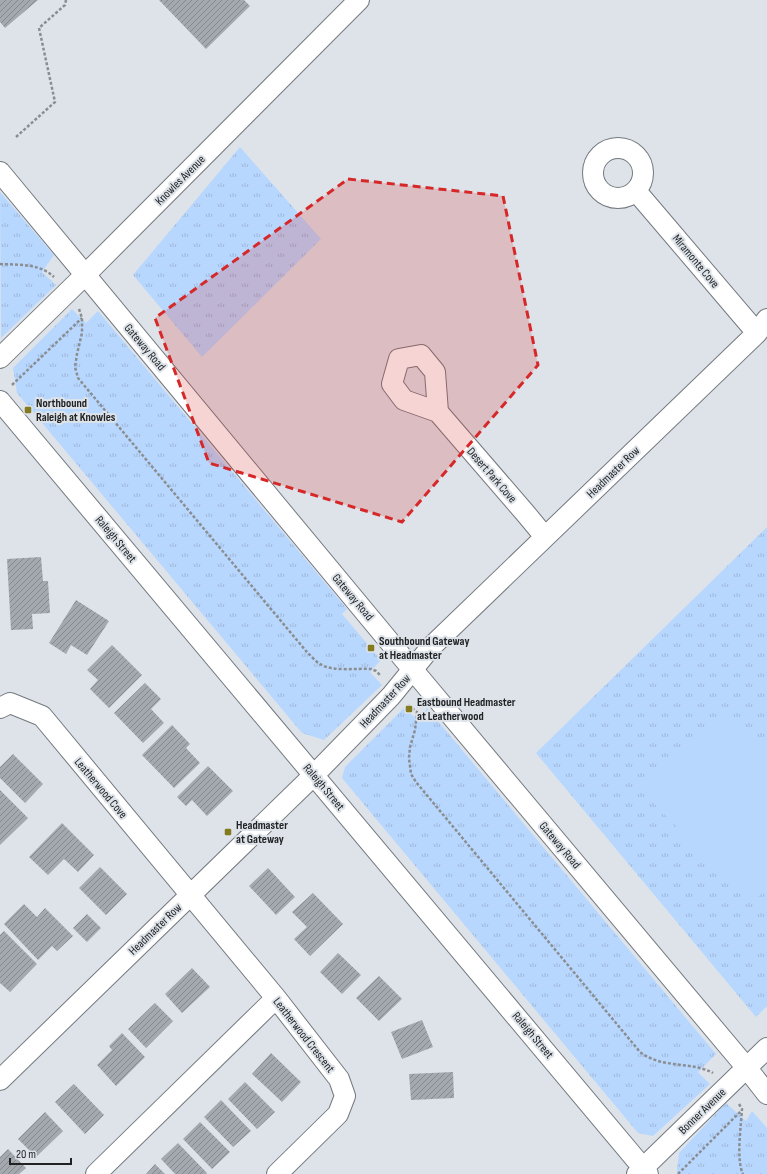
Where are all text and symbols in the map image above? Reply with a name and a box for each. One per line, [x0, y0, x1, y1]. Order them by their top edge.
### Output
street label: Knowles Avenue [152, 152, 209, 209]
street label: Miramonte Cove [669, 231, 722, 291]
street label: Gateway Road [121, 321, 169, 374]
place label: Northbound Raleigh at Knowles [36, 396, 116, 425]
marker: Northbound Raleigh at Knowles [23, 405, 33, 415]
street label: Headmaster Row [584, 443, 643, 501]
street label: Desert Park Cove [464, 445, 520, 506]
street label: Raleigh Street [92, 513, 140, 566]
street label: Gateway Road [329, 571, 377, 624]
place label: Southbound Gateway at Headmaster [379, 634, 469, 663]
marker: Southbound Gateway at Headmaster [366, 643, 376, 653]
street label: Headmaster Row [357, 671, 414, 731]
place label: Eastbound Headmaster at Leatherwood [417, 695, 516, 724]
marker: Eastbound Headmaster at Leatherwood [404, 704, 414, 714]
street label: Leatherwood Cove [71, 755, 130, 822]
street label: Raleigh Street [300, 761, 348, 814]
place label: Headmaster at Gateway [236, 818, 288, 847]
street label: Gateway Road [536, 819, 584, 872]
marker: Headmaster at Gateway [223, 827, 233, 837]
street label: Headmaster Row [126, 900, 185, 958]
street label: Leatherwood Crescent [270, 995, 338, 1076]
street label: Raleigh Street [509, 1009, 557, 1062]
street label: Bonner Avenue [676, 1085, 729, 1138]
scale bar [10, 1140, 71, 1166]
text: 20 m [16, 1147, 36, 1162]

